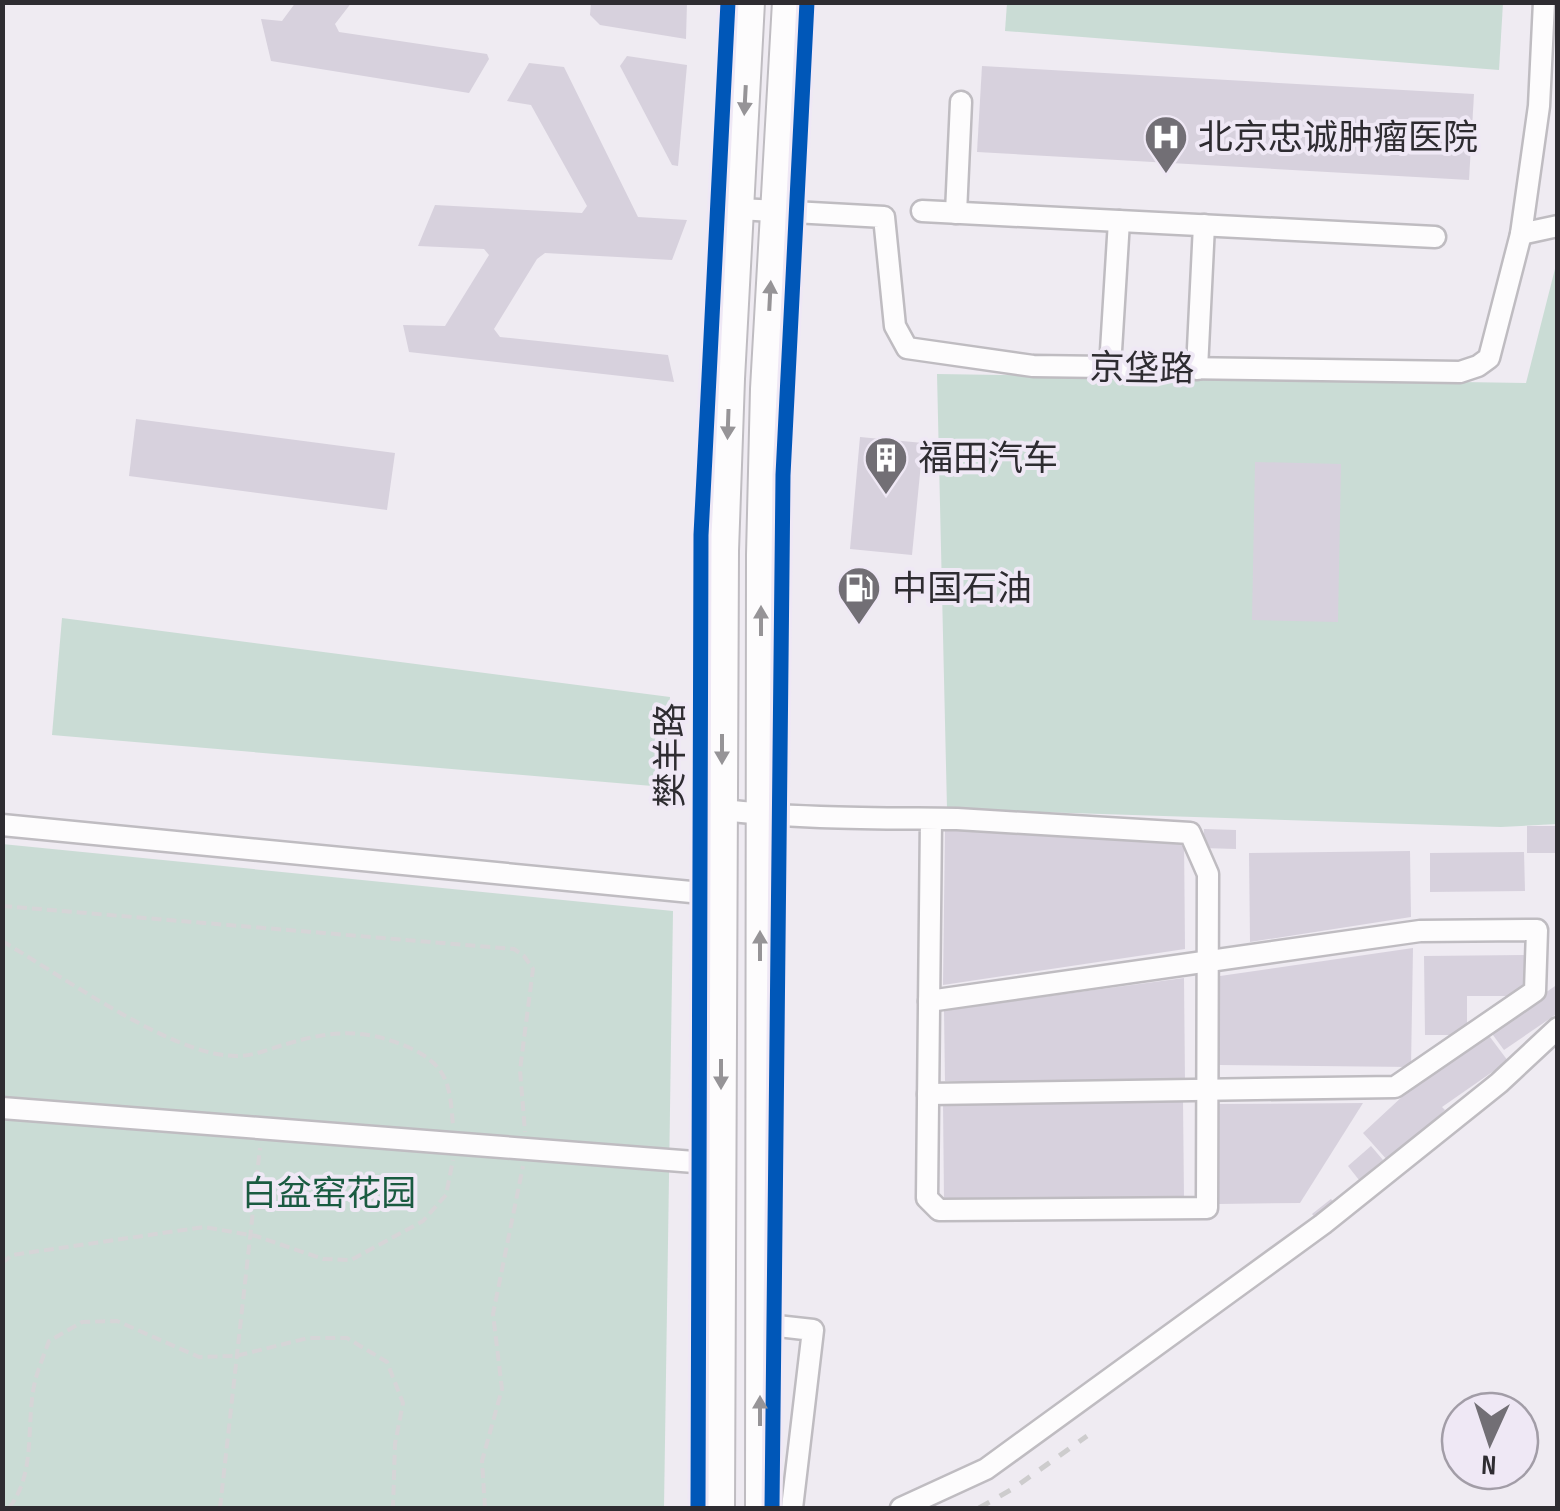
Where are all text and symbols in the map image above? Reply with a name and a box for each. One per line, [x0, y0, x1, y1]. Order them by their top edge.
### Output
one-way arrow [737, 84, 753, 116]
hospital icon: 北京忠诚肿瘤医院 [1143, 114, 1189, 175]
place label: 北京忠诚肿瘤医院 [1198, 117, 1478, 160]
one-way arrow [762, 280, 778, 312]
street label: 京垡路 [1089, 347, 1195, 392]
one-way arrow [720, 409, 736, 441]
building icon: 福田汽车 [863, 435, 909, 496]
place label: 福田汽车 [918, 438, 1058, 481]
fuel station icon: 中国石油 [836, 565, 882, 626]
place label: 中国石油 [892, 568, 1032, 611]
one-way arrow [753, 605, 769, 637]
street label: 樊羊路 [650, 702, 693, 808]
one-way arrow [714, 734, 730, 766]
one-way arrow [752, 930, 768, 962]
one-way arrow [713, 1059, 729, 1091]
park label: 白盆窑花园 [241, 1173, 417, 1216]
north arrow [1440, 1391, 1540, 1491]
one-way arrow [752, 1395, 768, 1427]
text: N [1480, 1448, 1497, 1481]

